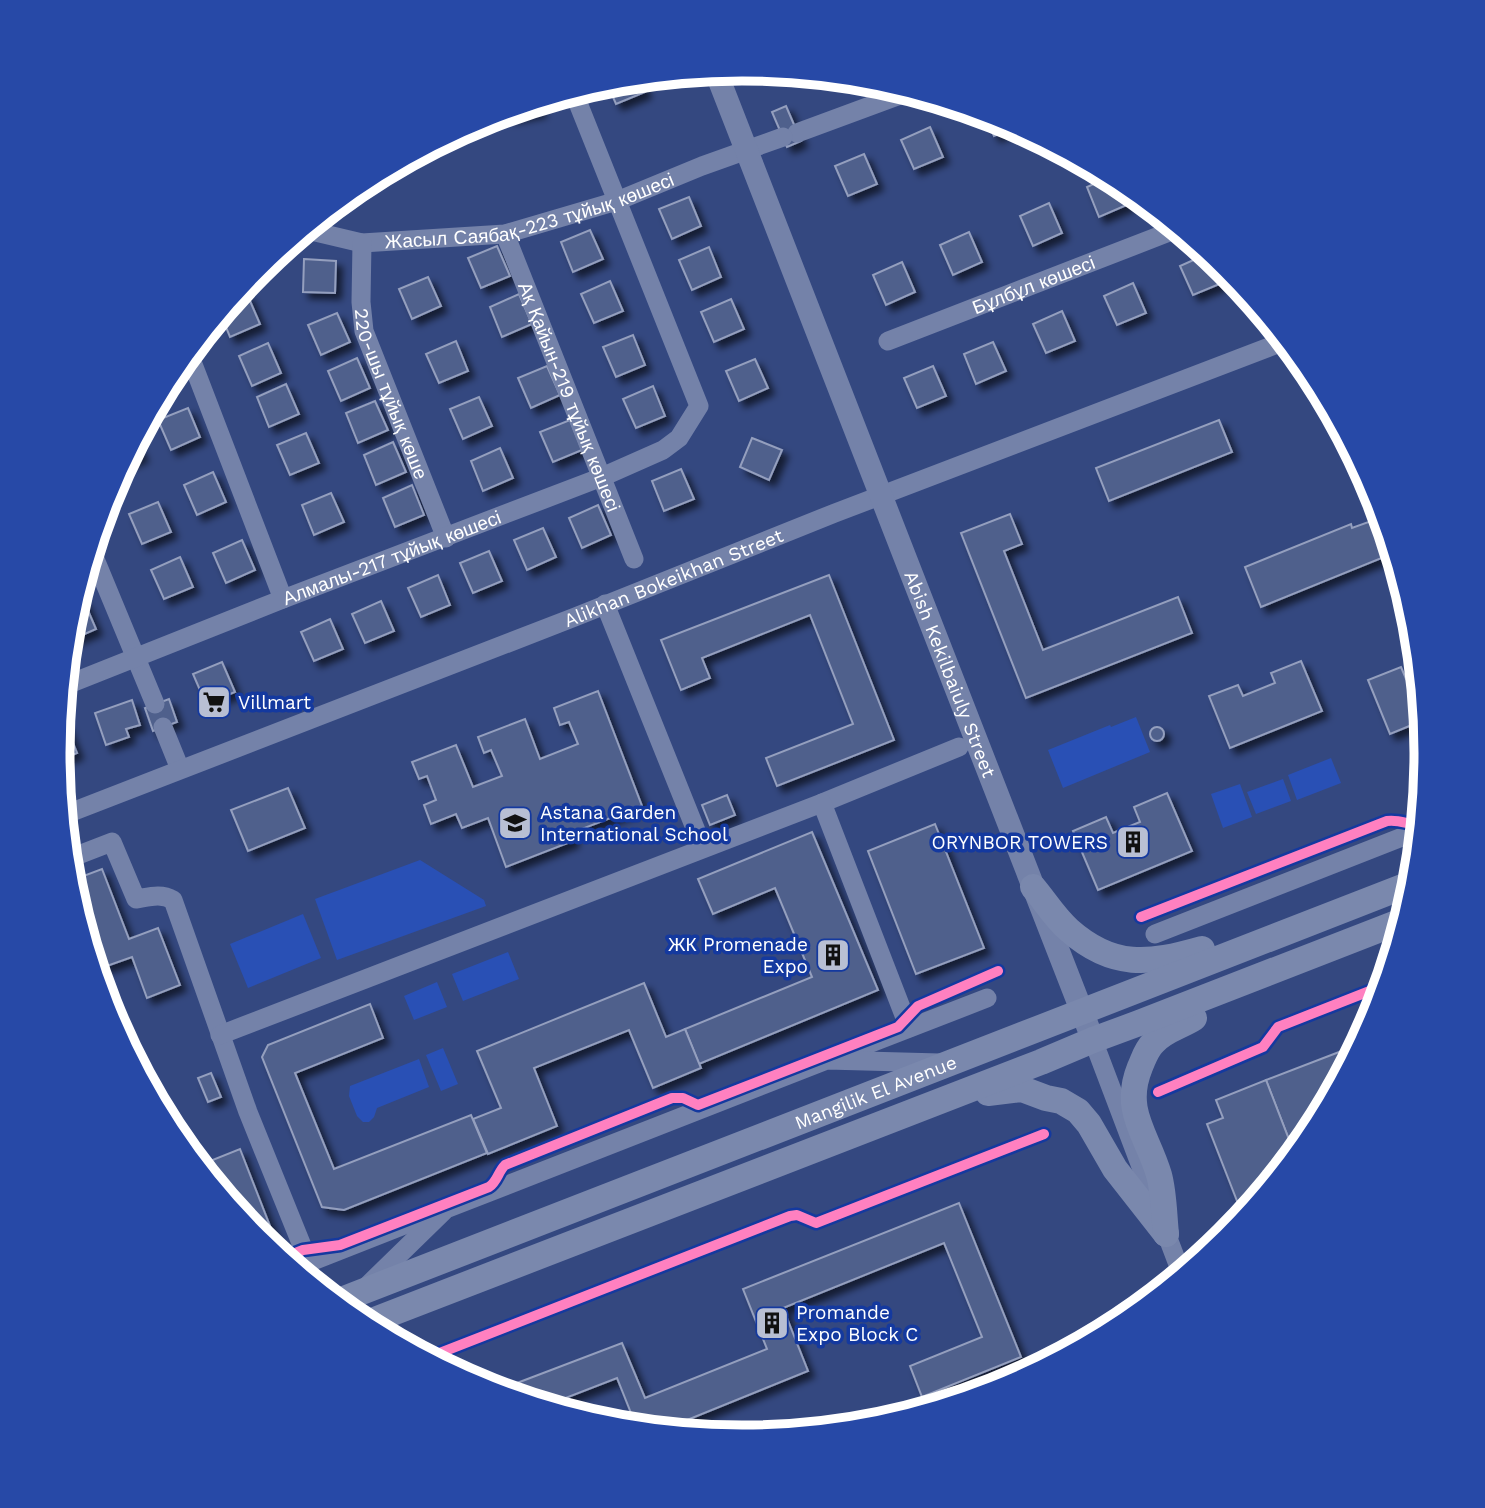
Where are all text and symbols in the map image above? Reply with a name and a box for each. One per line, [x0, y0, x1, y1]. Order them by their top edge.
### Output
street label: Жасыл Саябақ-223 тұйық көшесі [384, 167, 677, 253]
street label: Бұлбұл көшесі [969, 251, 1098, 319]
street label: Ақ Қайын-219 тұйық көшесі [514, 278, 626, 515]
street label: 220-шы тұйық көше [350, 307, 433, 482]
street label: Алмалы-217 тұйық көшесі [279, 505, 504, 610]
street label: Alikhan Bokeikhan Street [561, 523, 786, 632]
street label: Abish Kekilbaiuly Street [900, 567, 1001, 781]
supermarket icon: Villmart [195, 683, 233, 721]
place label: Villmart [238, 691, 311, 714]
place label: Astana Garden International School [540, 801, 728, 846]
school or university icon: Astana Garden International School [496, 804, 534, 842]
building icon: ORYNBOR TOWERS [1114, 823, 1152, 861]
place label: ORYNBOR TOWERS [932, 831, 1108, 854]
place label: ЖК Promenade Expo [668, 933, 808, 978]
building icon: ЖК Promenade Expo [814, 936, 852, 974]
street label: Mangilik El Avenue [791, 1050, 960, 1134]
place label: Promande Expo Block C [796, 1301, 918, 1346]
building icon: Promande Expo Block C [753, 1304, 791, 1342]

